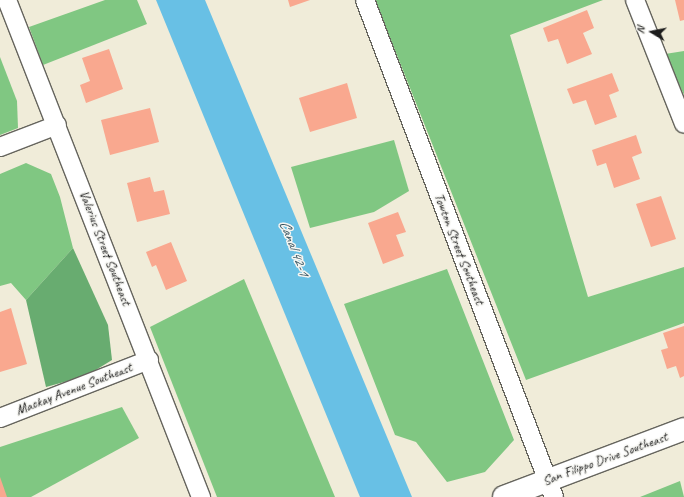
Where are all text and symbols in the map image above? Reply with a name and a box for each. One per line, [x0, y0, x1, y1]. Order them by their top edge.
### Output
north arrow [632, 12, 672, 52]
text: N [633, 25, 648, 34]
street label: Valerius Street Southeast [75, 188, 135, 308]
street label: Towton Street Southeast [430, 191, 488, 307]
water label: Canal 42-1 [275, 218, 313, 278]
street label: Mackay Avenue Southeast [13, 359, 135, 419]
street label: San Filippo Drive Southeast [540, 429, 670, 489]

